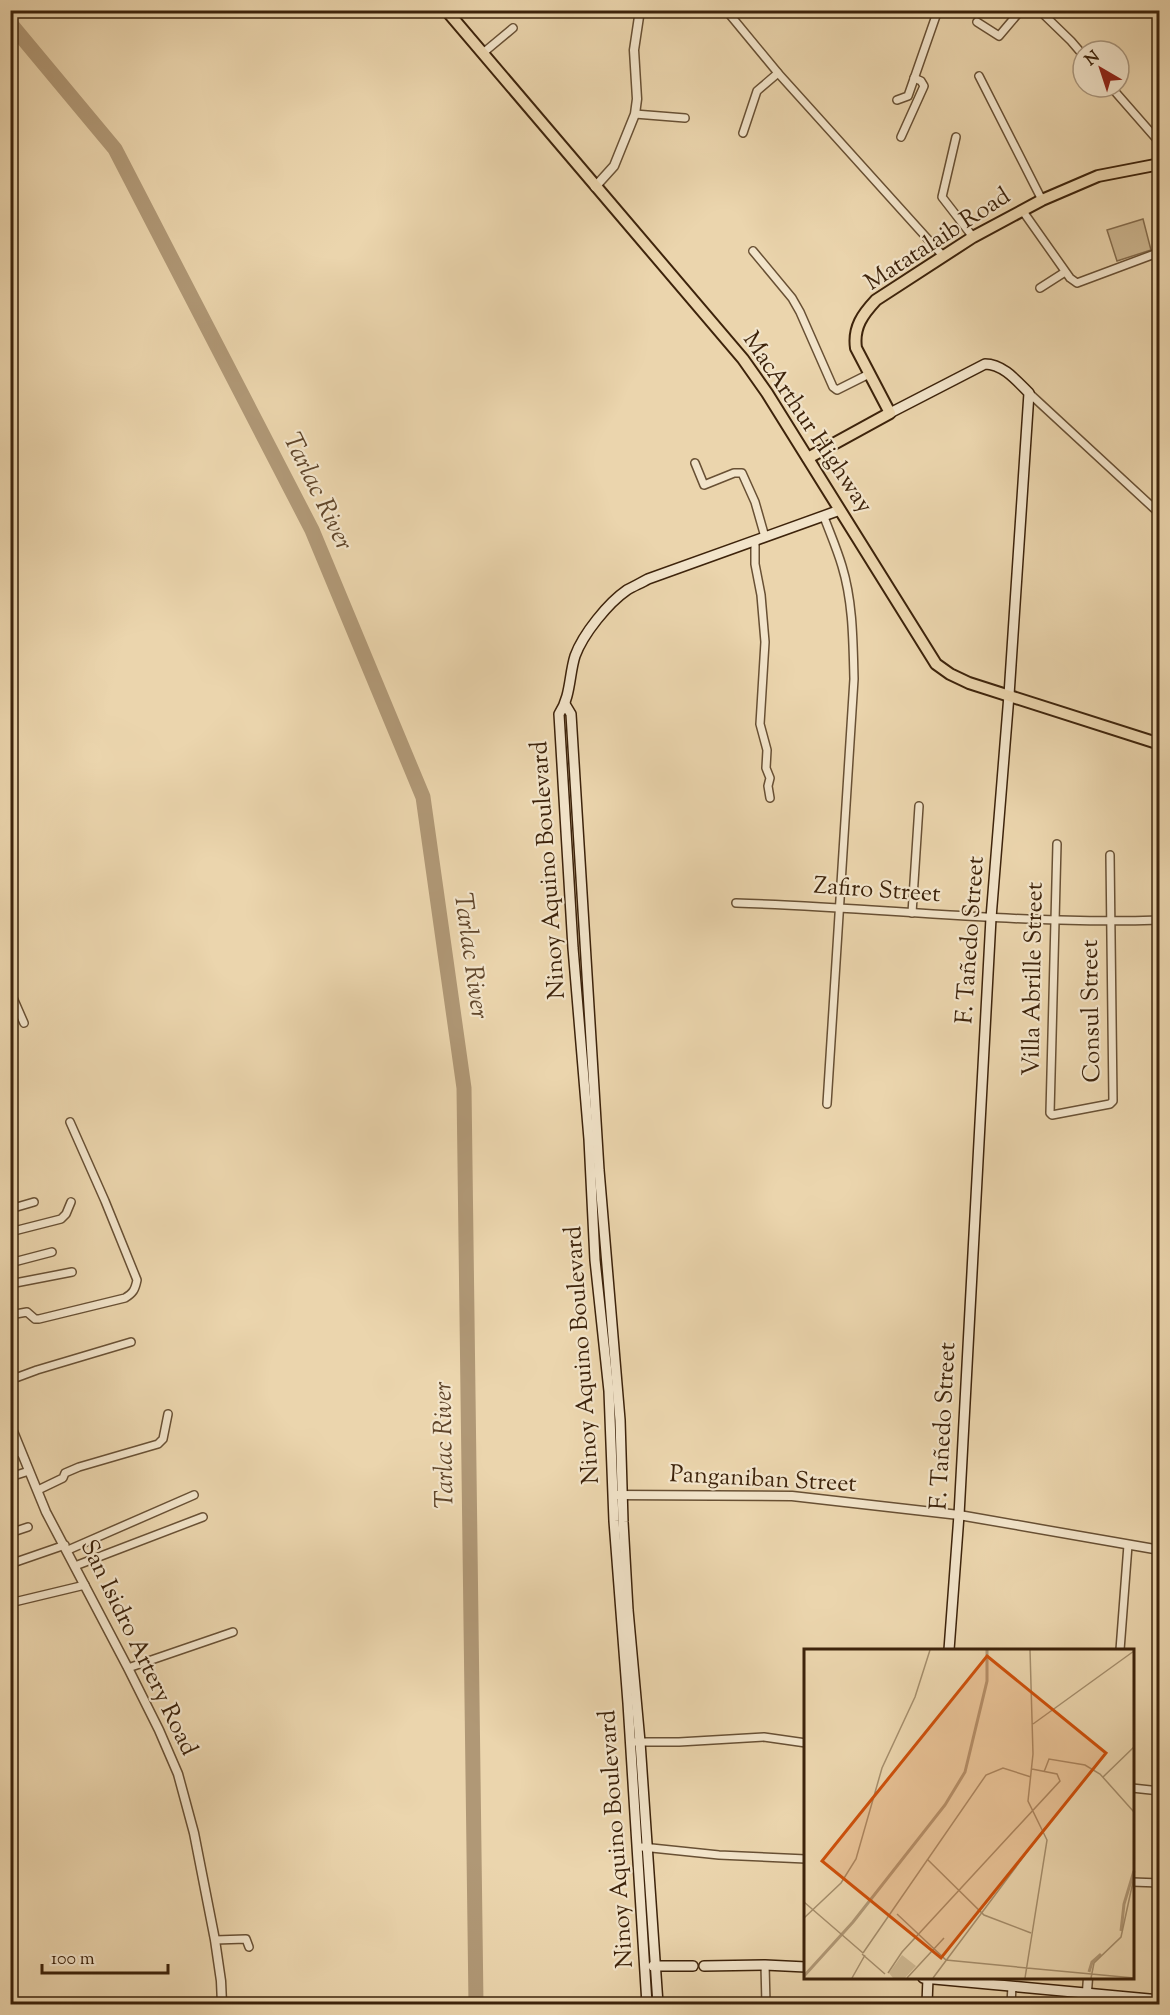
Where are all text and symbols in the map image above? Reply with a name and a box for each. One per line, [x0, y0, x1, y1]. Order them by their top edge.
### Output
north arrow [1071, 39, 1131, 99]
text: N [1081, 46, 1106, 72]
street label: Matatalaib Road [858, 180, 1018, 300]
street label: MacArthur Highway [734, 325, 880, 521]
water label: Tarlac River [273, 427, 361, 557]
street label: Ninoy Aquino Boulevard [523, 739, 575, 1000]
street label: F. Tañedo Street [948, 855, 994, 1025]
street label: Zafiro Street [813, 870, 941, 912]
street label: Villa Abrille Street [1015, 882, 1053, 1076]
water label: Tarlac River [443, 891, 497, 1021]
street label: Consul Street [1074, 939, 1110, 1083]
street label: Ninoy Aquino Boulevard [557, 1224, 609, 1485]
street label: F. Tañedo Street [923, 1341, 965, 1511]
water label: Tarlac River [425, 1381, 465, 1509]
street label: Panganiban Street [669, 1458, 857, 1502]
street label: San Isidro Artery Road [71, 1534, 205, 1762]
inset map [804, 1649, 1134, 1979]
street label: Ninoy Aquino Boulevard [591, 1708, 643, 1969]
scale bar [42, 1937, 168, 1975]
text: 100 m [51, 1947, 95, 1973]

